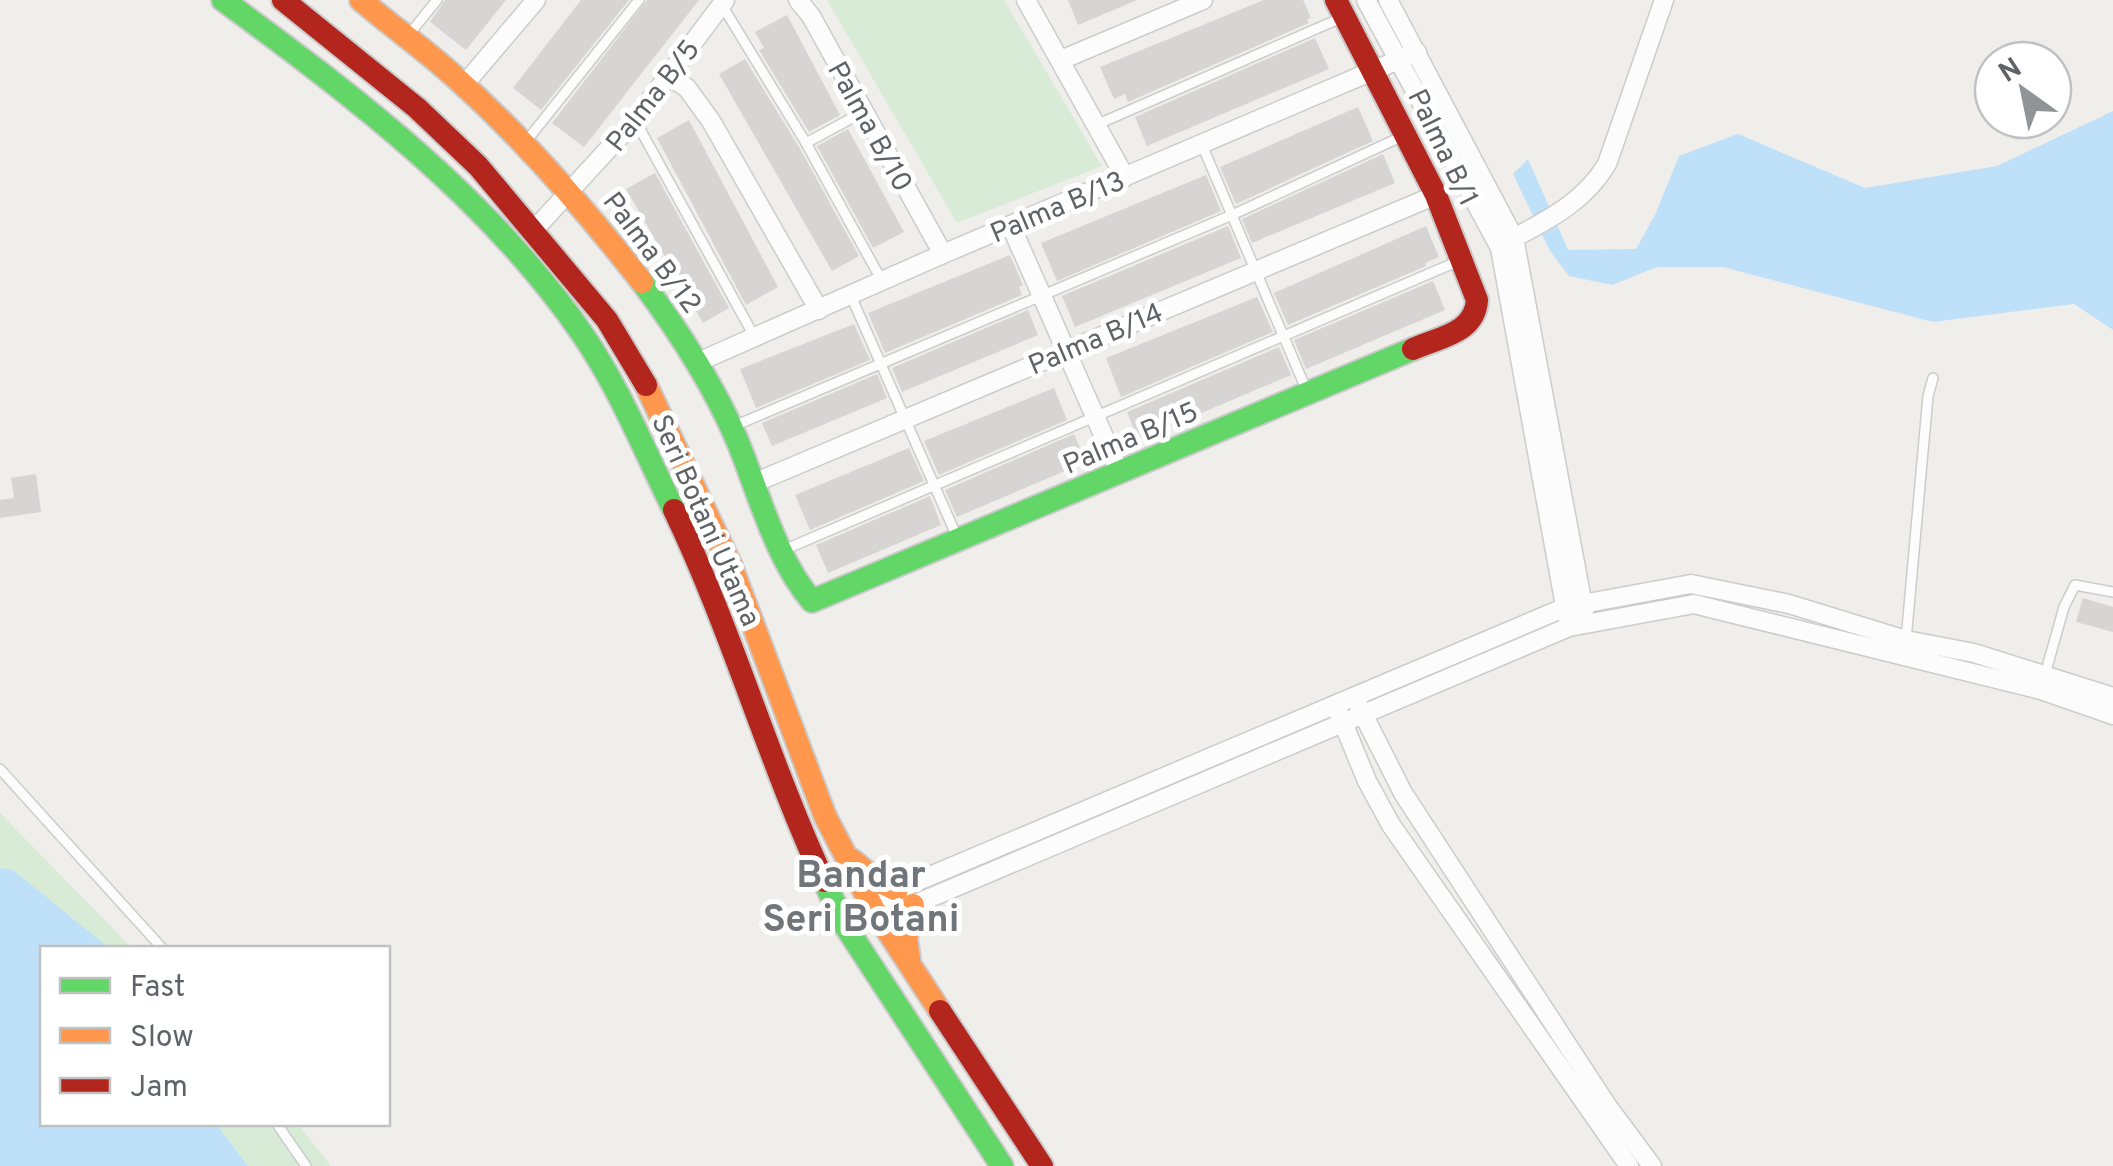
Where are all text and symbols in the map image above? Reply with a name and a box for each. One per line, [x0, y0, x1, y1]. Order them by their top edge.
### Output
street label: Palma B/5 [599, 33, 709, 160]
north arrow [1973, 40, 2073, 140]
text: N [1993, 51, 2029, 92]
street label: Palma B/10 [818, 56, 919, 199]
street label: Palma B/1 [1398, 84, 1485, 213]
street label: Palma B/13 [985, 164, 1131, 253]
street label: Palma B/12 [593, 186, 708, 322]
street label: Palma B/14 [1023, 296, 1169, 385]
street label: Palma B/15 [1058, 395, 1204, 484]
street label: Seri Botani Utama [641, 410, 767, 633]
district label: Bandar Seri Botani [763, 853, 959, 946]
legend [40, 946, 390, 1126]
text: Fast [130, 970, 185, 1007]
text: Slow [130, 1020, 194, 1057]
text: Jam [130, 1070, 188, 1107]

